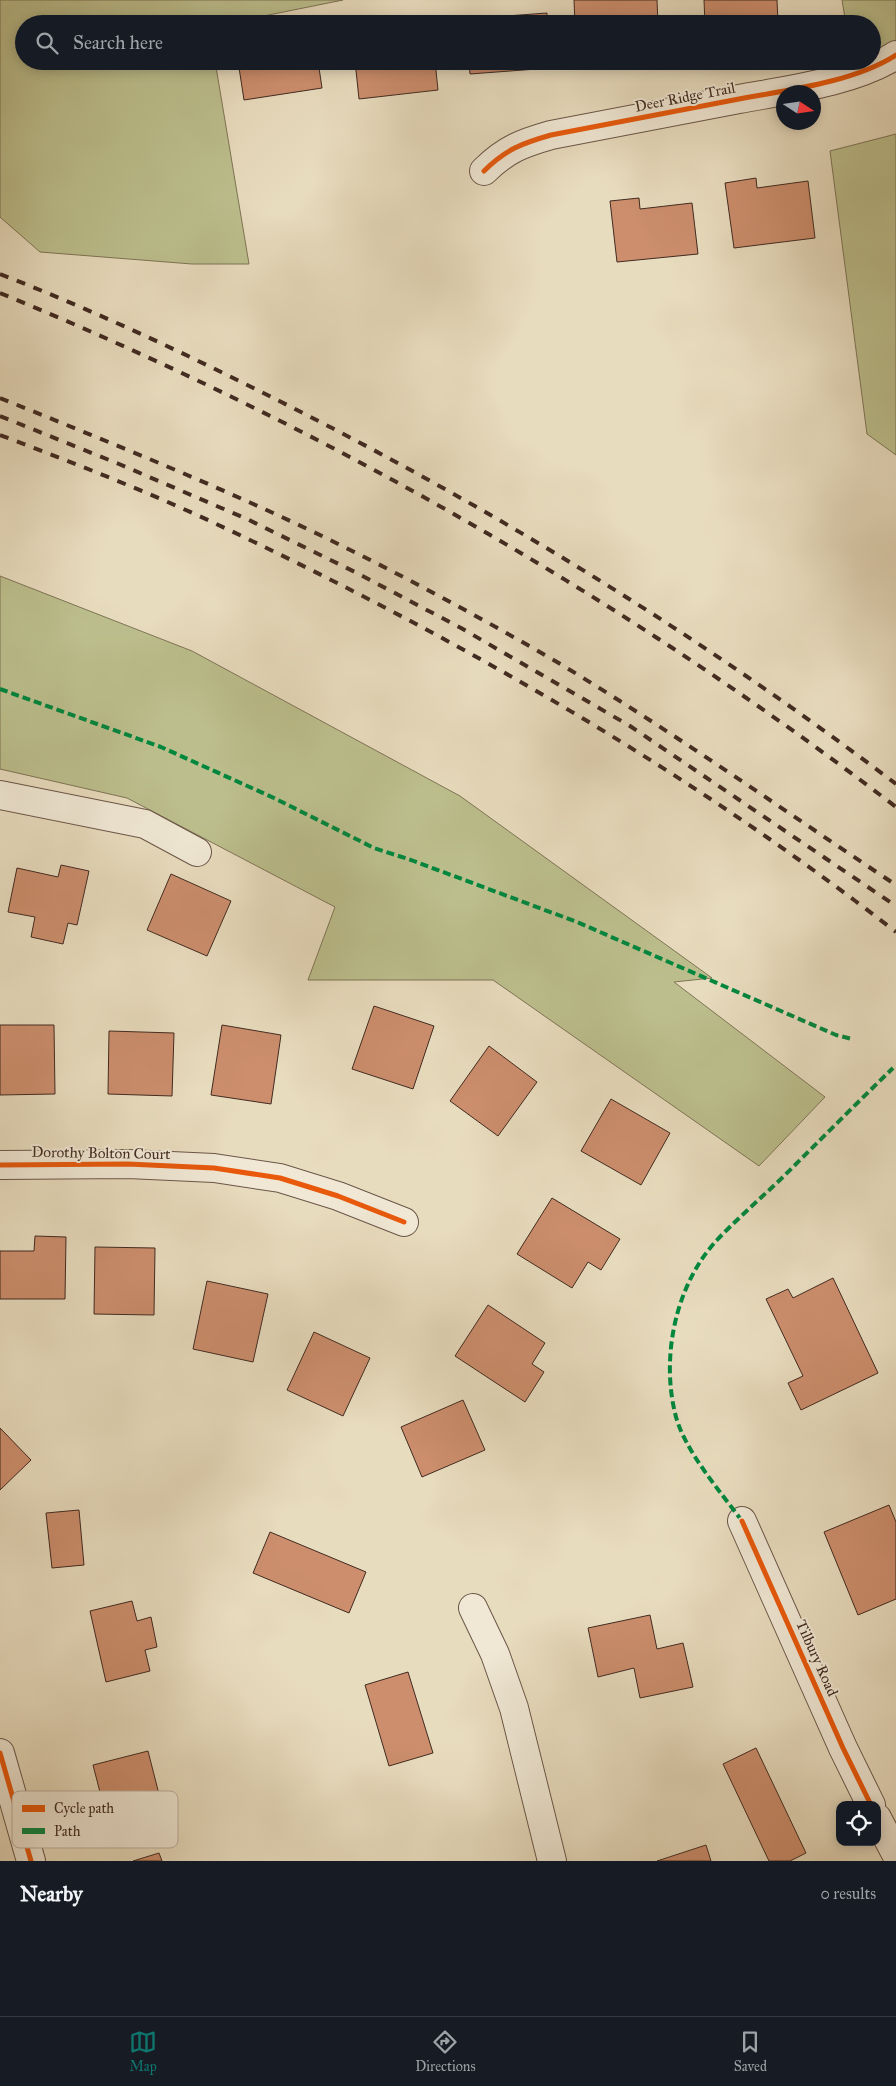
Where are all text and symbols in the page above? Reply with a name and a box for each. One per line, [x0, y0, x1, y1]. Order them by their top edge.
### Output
search box [15, 15, 881, 70]
icon: search [33, 29, 61, 57]
text: Search here [73, 31, 163, 54]
street label: Deer Ridge Trail [633, 78, 738, 116]
north arrow [776, 85, 821, 130]
street label: Dorothy Bolton Court [31, 1143, 171, 1163]
street label: Tilbury Road [792, 1617, 842, 1699]
legend [12, 1791, 178, 1848]
text: Cycle path [54, 1800, 114, 1817]
map controls [836, 1801, 881, 1846]
button: locate [836, 1801, 881, 1846]
text: Path [54, 1823, 81, 1840]
text: Nearby [20, 1881, 83, 1907]
text: 0 results [821, 1884, 876, 1903]
tab: Map [129, 2028, 157, 2075]
tab: Directions [415, 2028, 476, 2075]
tab: Saved [734, 2028, 767, 2075]

